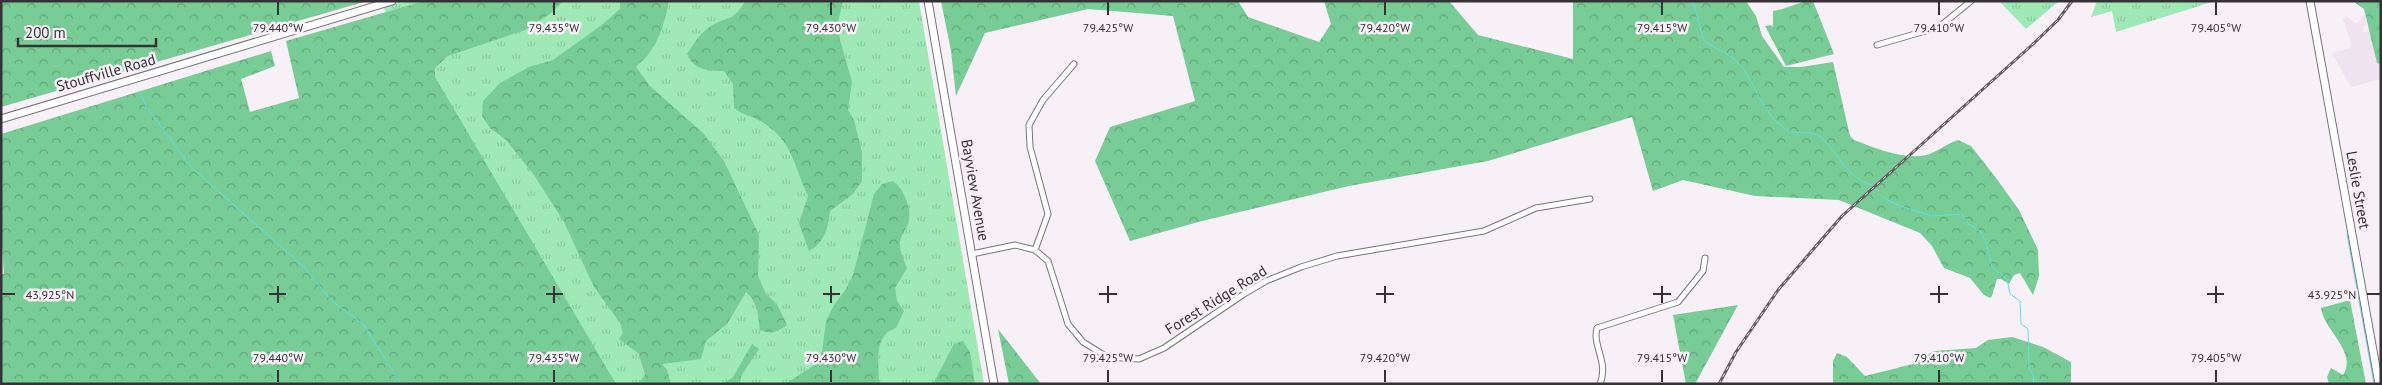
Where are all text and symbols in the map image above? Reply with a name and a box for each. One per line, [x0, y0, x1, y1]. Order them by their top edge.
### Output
scale bar [18, 15, 155, 47]
text: 79.440°W [253, 20, 303, 35]
text: 79.435°W [529, 20, 579, 35]
text: 79.430°W [806, 20, 856, 35]
text: 79.425°W [1083, 20, 1133, 35]
text: 79.420°W [1360, 20, 1410, 35]
text: 79.415°W [1637, 20, 1687, 35]
text: 79.410°W [1914, 20, 1964, 35]
text: 79.405°W [2191, 20, 2241, 35]
text: 200 m [25, 23, 66, 42]
street label: Stouffville Road [54, 49, 157, 96]
street label: Bayview Avenue [957, 138, 994, 242]
street label: Leslie Street [2342, 149, 2375, 231]
street label: Forest Ridge Road [1161, 261, 1270, 338]
text: 43.925°N [26, 287, 74, 302]
text: 43.925°N [2308, 287, 2356, 302]
text: 79.440°W [253, 350, 303, 365]
text: 79.435°W [529, 350, 579, 365]
text: 79.430°W [806, 350, 856, 365]
text: 79.425°W [1083, 350, 1133, 365]
text: 79.420°W [1360, 350, 1410, 365]
text: 79.415°W [1637, 350, 1687, 365]
text: 79.410°W [1914, 350, 1964, 365]
text: 79.405°W [2191, 350, 2241, 365]

